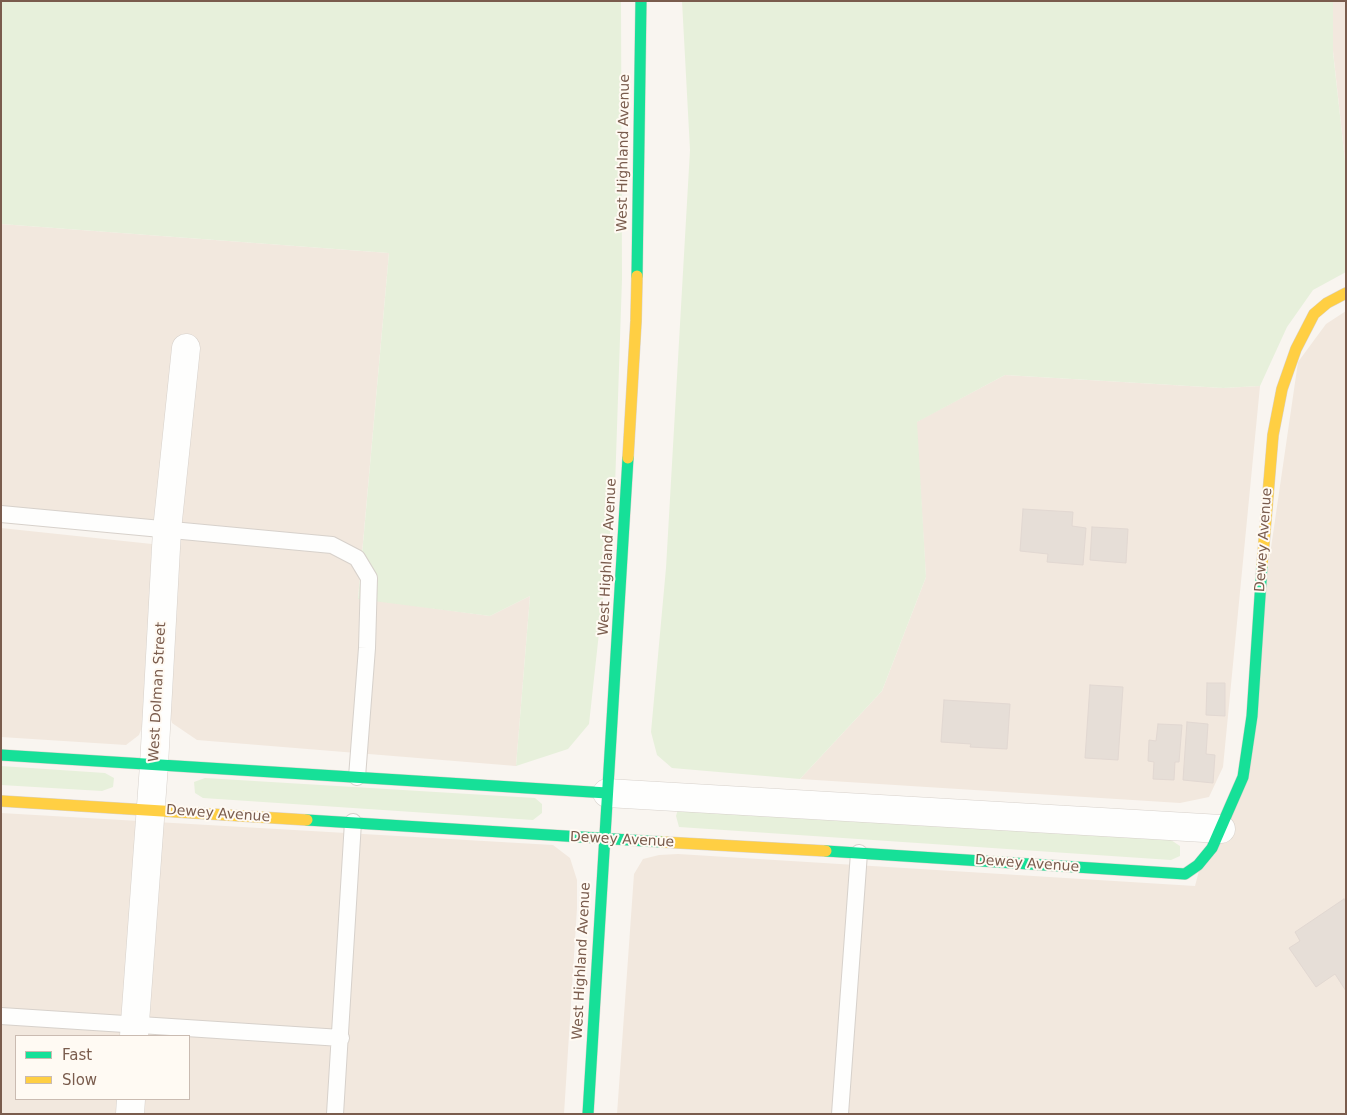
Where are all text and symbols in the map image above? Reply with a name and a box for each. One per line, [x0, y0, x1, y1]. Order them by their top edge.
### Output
street label: West Highland Avenue [614, 74, 634, 232]
street label: West Highland Avenue [595, 478, 621, 636]
street label: Dewey Avenue [1252, 487, 1276, 593]
street label: West Dolman Street [146, 622, 170, 762]
street label: Dewey Avenue [165, 802, 271, 826]
street label: Dewey Avenue [570, 829, 674, 851]
street label: Dewey Avenue [974, 852, 1080, 876]
street label: West Highland Avenue [569, 882, 595, 1040]
legend [15, 1035, 190, 1100]
text: Fast [62, 1046, 92, 1064]
text: Slow [62, 1071, 97, 1089]

